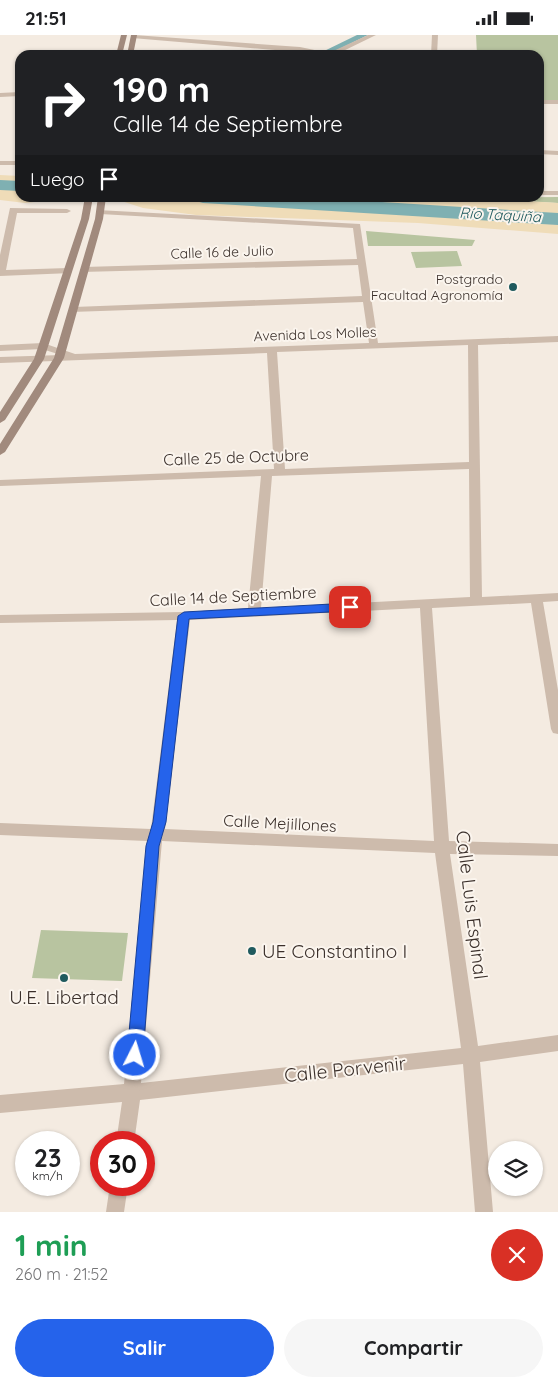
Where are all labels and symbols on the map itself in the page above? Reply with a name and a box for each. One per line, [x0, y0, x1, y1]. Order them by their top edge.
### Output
water label: Río Taquiña [459, 203, 542, 226]
street label: Calle 16 de Julio [170, 241, 274, 263]
place label: Postgrado Facultad Agronomía [371, 270, 503, 304]
marker: Postgrado Facultad Agronomía [507, 281, 519, 293]
street label: Avenida Los Molles [253, 323, 377, 345]
street label: Calle 25 de Octubre [163, 444, 309, 470]
street label: Calle 14 de Septiembre [149, 582, 317, 610]
pin [329, 586, 371, 628]
street label: Calle Mejillones [223, 810, 337, 836]
street label: Calle Luis Espinal [451, 829, 493, 981]
place label: UE Constantino I [262, 939, 407, 963]
marker: UE Constantino I [246, 945, 258, 957]
marker: U.E. Libertad [58, 972, 70, 984]
place label: U.E. Libertad [9, 985, 119, 1009]
position arrow [108, 1028, 160, 1080]
street label: Calle Porvenir [283, 1051, 408, 1087]
speed limit sign: 30 [90, 1131, 155, 1196]

